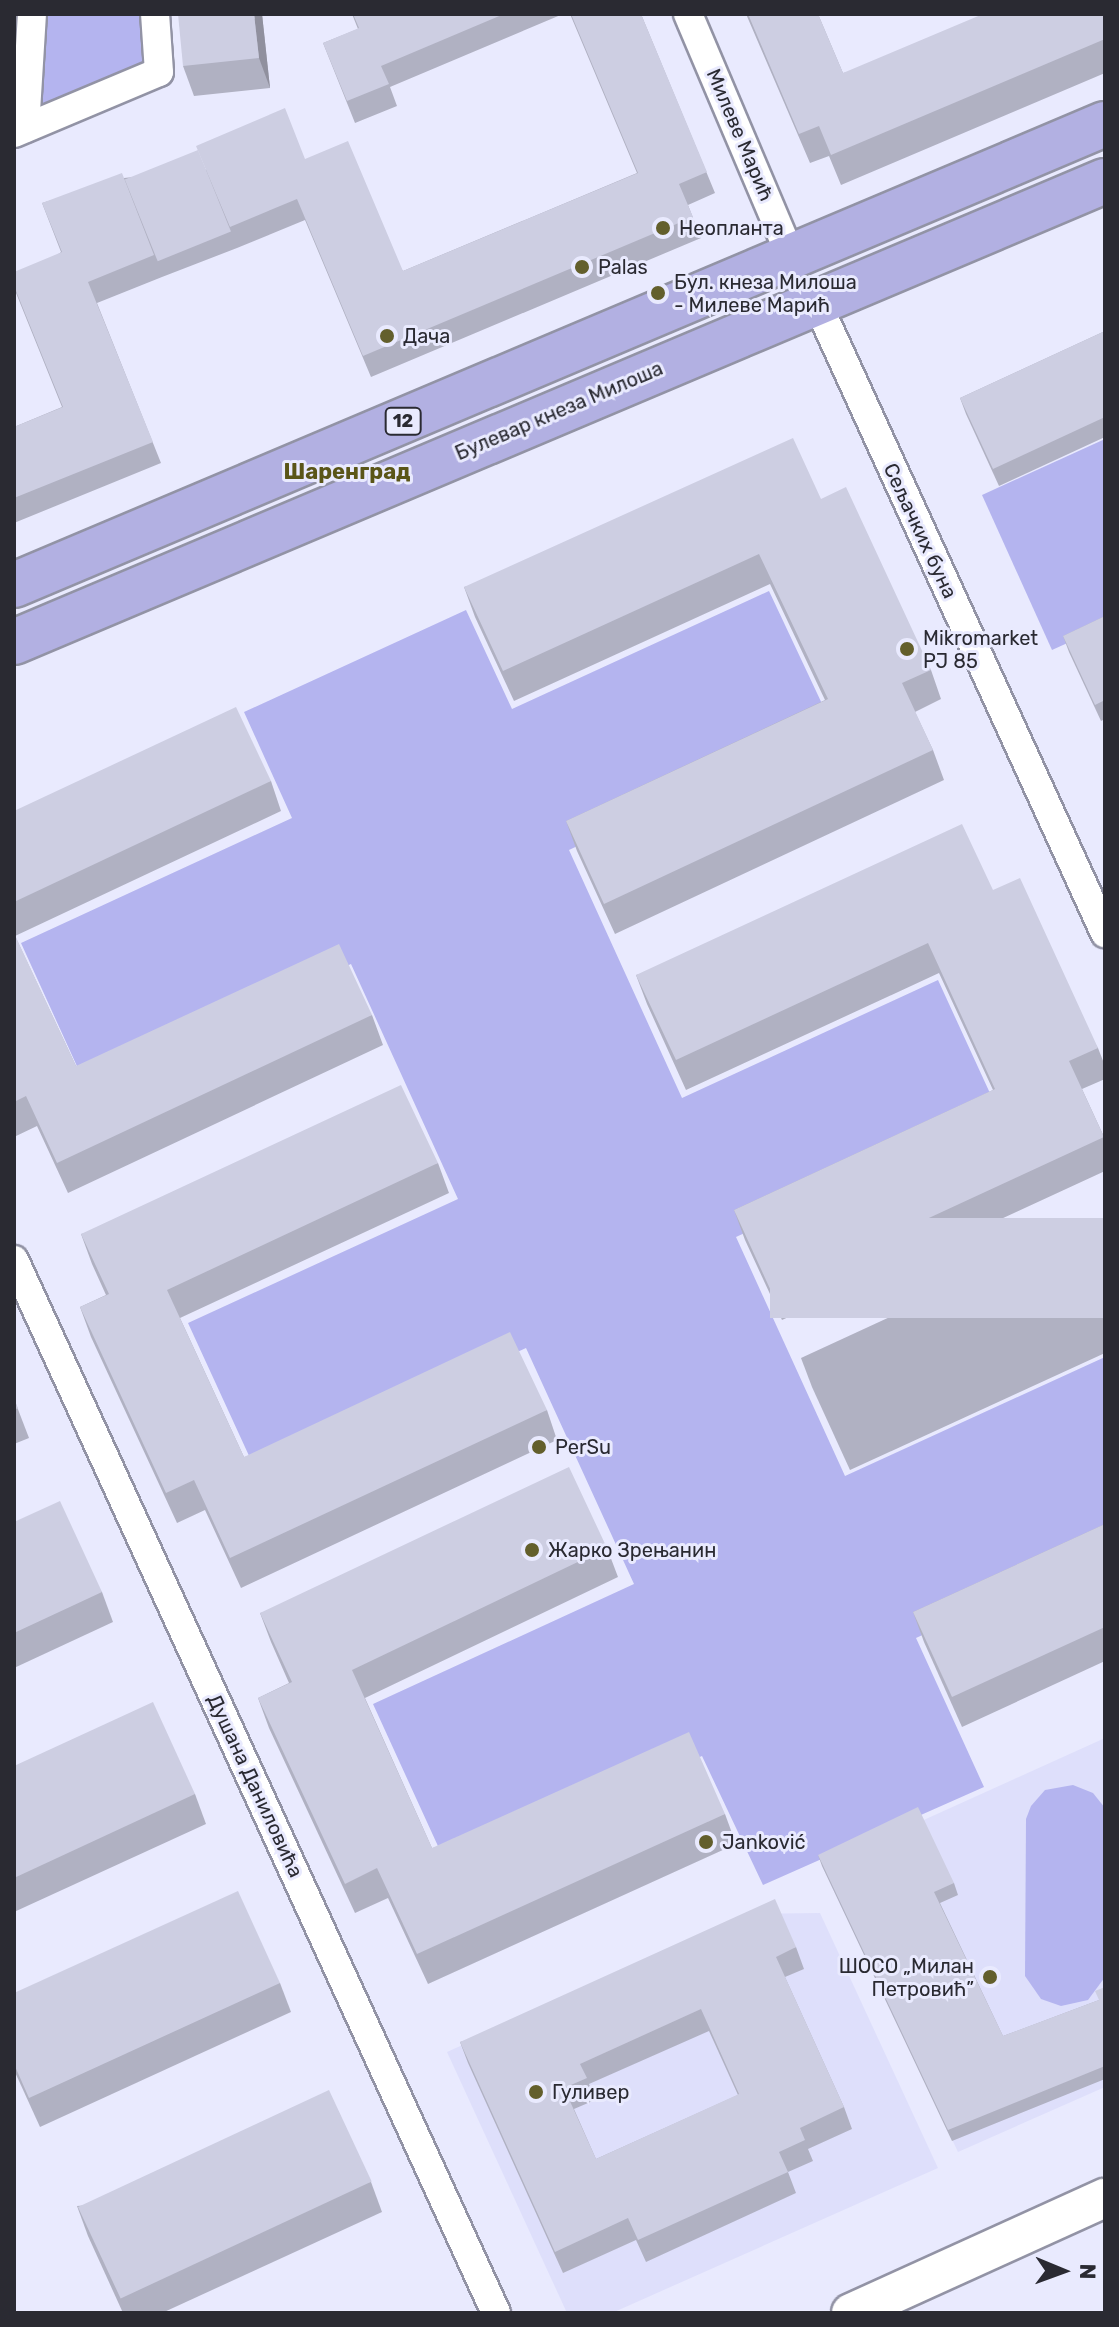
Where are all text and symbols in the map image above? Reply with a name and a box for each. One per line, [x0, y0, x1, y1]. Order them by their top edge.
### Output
street label: Милеве Марић [701, 65, 779, 205]
place label: Неопланта [679, 216, 784, 240]
marker: Неопланта [654, 219, 672, 237]
place label: Palas [598, 255, 648, 279]
marker: Palas [573, 258, 591, 276]
place label: Бул. кнеза Милоша - Милеве Марић [674, 270, 857, 317]
marker: Бул. кнеза Милоша - Милеве Марић [649, 284, 667, 302]
place label: Дача [403, 324, 450, 348]
marker: Дача [378, 327, 396, 345]
street label: Булевар кнеза Милоша [452, 356, 666, 466]
road number: 12 [383, 407, 423, 435]
district label: Шаренград [283, 459, 411, 485]
street label: Сељачких буна [878, 460, 962, 602]
place label: Mikromarket PJ 85 [923, 626, 1038, 673]
marker: Mikromarket PJ 85 [898, 640, 916, 658]
place label: PerSu [555, 1435, 611, 1459]
marker: PerSu [530, 1438, 548, 1456]
place label: Жарко Зрењанин [548, 1538, 716, 1562]
marker: Жарко Зрењанин [523, 1541, 541, 1559]
street label: Душана Даниловића [202, 1691, 308, 1881]
place label: Janković [722, 1830, 806, 1854]
marker: Janković [697, 1833, 715, 1851]
place label: ШОСО „Милан Петровић” [839, 1954, 974, 2001]
marker: ШОСО „Милан Петровић” [981, 1968, 999, 1986]
place label: Гуливер [552, 2080, 629, 2104]
marker: Гуливер [527, 2083, 545, 2101]
north arrow [1023, 2231, 1103, 2311]
text: N [1074, 2263, 1101, 2280]

